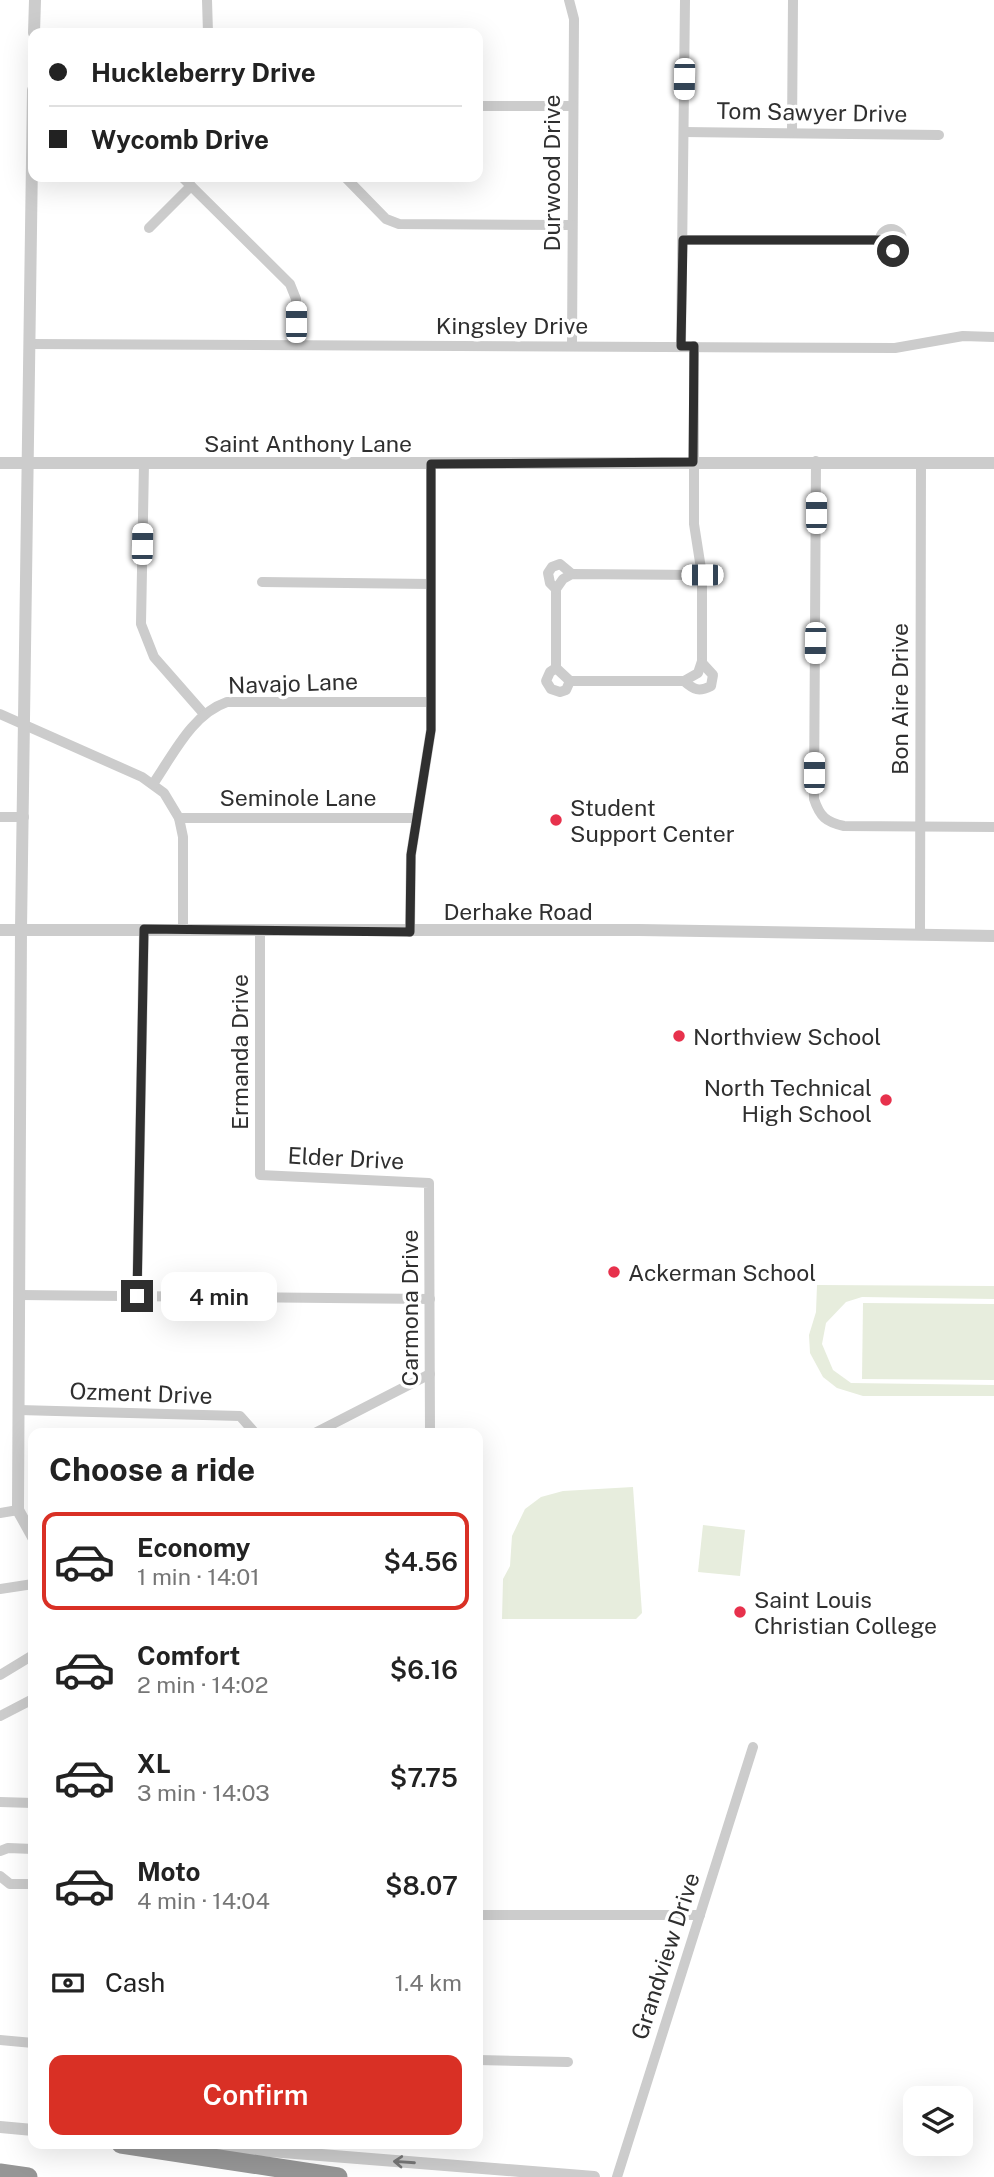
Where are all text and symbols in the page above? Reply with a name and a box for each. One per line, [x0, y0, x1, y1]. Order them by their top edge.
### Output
text: Huckleberry Drive [91, 57, 316, 88]
car [674, 58, 695, 100]
street label: Durwood Drive [538, 95, 565, 251]
street label: Tom Sawyer Drive [716, 97, 908, 127]
text: Wycomb Drive [91, 124, 269, 155]
route start [877, 235, 909, 267]
car [286, 301, 307, 343]
street label: Kingsley Drive [436, 312, 588, 339]
street label: Saint Anthony Lane [204, 430, 412, 457]
car [806, 492, 827, 534]
car [132, 523, 153, 565]
car [682, 565, 724, 586]
car [805, 622, 826, 664]
street label: Bon Aire Drive [886, 623, 913, 775]
street label: Navajo Lane [228, 667, 358, 699]
car [804, 752, 825, 794]
street label: Seminole Lane [219, 784, 377, 811]
place label: Student Support Center [570, 794, 735, 847]
marker: Student Support Center [548, 812, 564, 828]
street label: Derhake Road [443, 898, 593, 925]
street label: Ermanda Drive [226, 974, 253, 1130]
place label: Northview School [693, 1023, 881, 1050]
marker: Northview School [671, 1028, 687, 1044]
place label: North Technical High School [704, 1074, 872, 1127]
marker: North Technical High School [878, 1092, 894, 1108]
street label: Elder Drive [287, 1141, 405, 1175]
street label: Carmona Drive [396, 1230, 423, 1386]
place label: Ackerman School [628, 1259, 816, 1286]
marker: Ackerman School [606, 1264, 622, 1280]
callout: 4 min [162, 1272, 277, 1320]
route end [121, 1280, 153, 1312]
text: 4 min [189, 1283, 249, 1310]
street label: Ozment Drive [69, 1377, 213, 1409]
text: Choose a ride [49, 1451, 255, 1488]
icon: car [53, 1530, 116, 1593]
text: Economy [137, 1532, 250, 1563]
text: $4.56 [383, 1546, 458, 1577]
text: 1 min · 14:01 [137, 1563, 260, 1590]
place label: Saint Louis Christian College [754, 1586, 937, 1639]
marker: Saint Louis Christian College [732, 1604, 748, 1620]
icon: car [53, 1638, 116, 1701]
text: Comfort [137, 1640, 240, 1671]
text: $6.16 [390, 1654, 458, 1685]
text: 2 min · 14:02 [137, 1671, 268, 1698]
icon: car [53, 1746, 116, 1809]
text: XL [137, 1748, 171, 1779]
text: $7.75 [390, 1762, 458, 1793]
text: 3 min · 14:03 [137, 1779, 270, 1806]
icon: car [53, 1854, 116, 1917]
text: Moto [137, 1856, 200, 1887]
street label: Grandview Drive [625, 1869, 705, 2043]
text: $8.07 [385, 1870, 458, 1901]
text: 4 min · 14:04 [137, 1887, 270, 1914]
icon: cash [49, 1964, 87, 2002]
text: Cash [105, 1967, 165, 1998]
text: 1.4 km [395, 1969, 462, 1996]
button: Confirm [49, 2055, 462, 2135]
map controls [903, 2086, 973, 2156]
button: layers [903, 2086, 973, 2156]
one-way arrow [392, 2156, 415, 2169]

